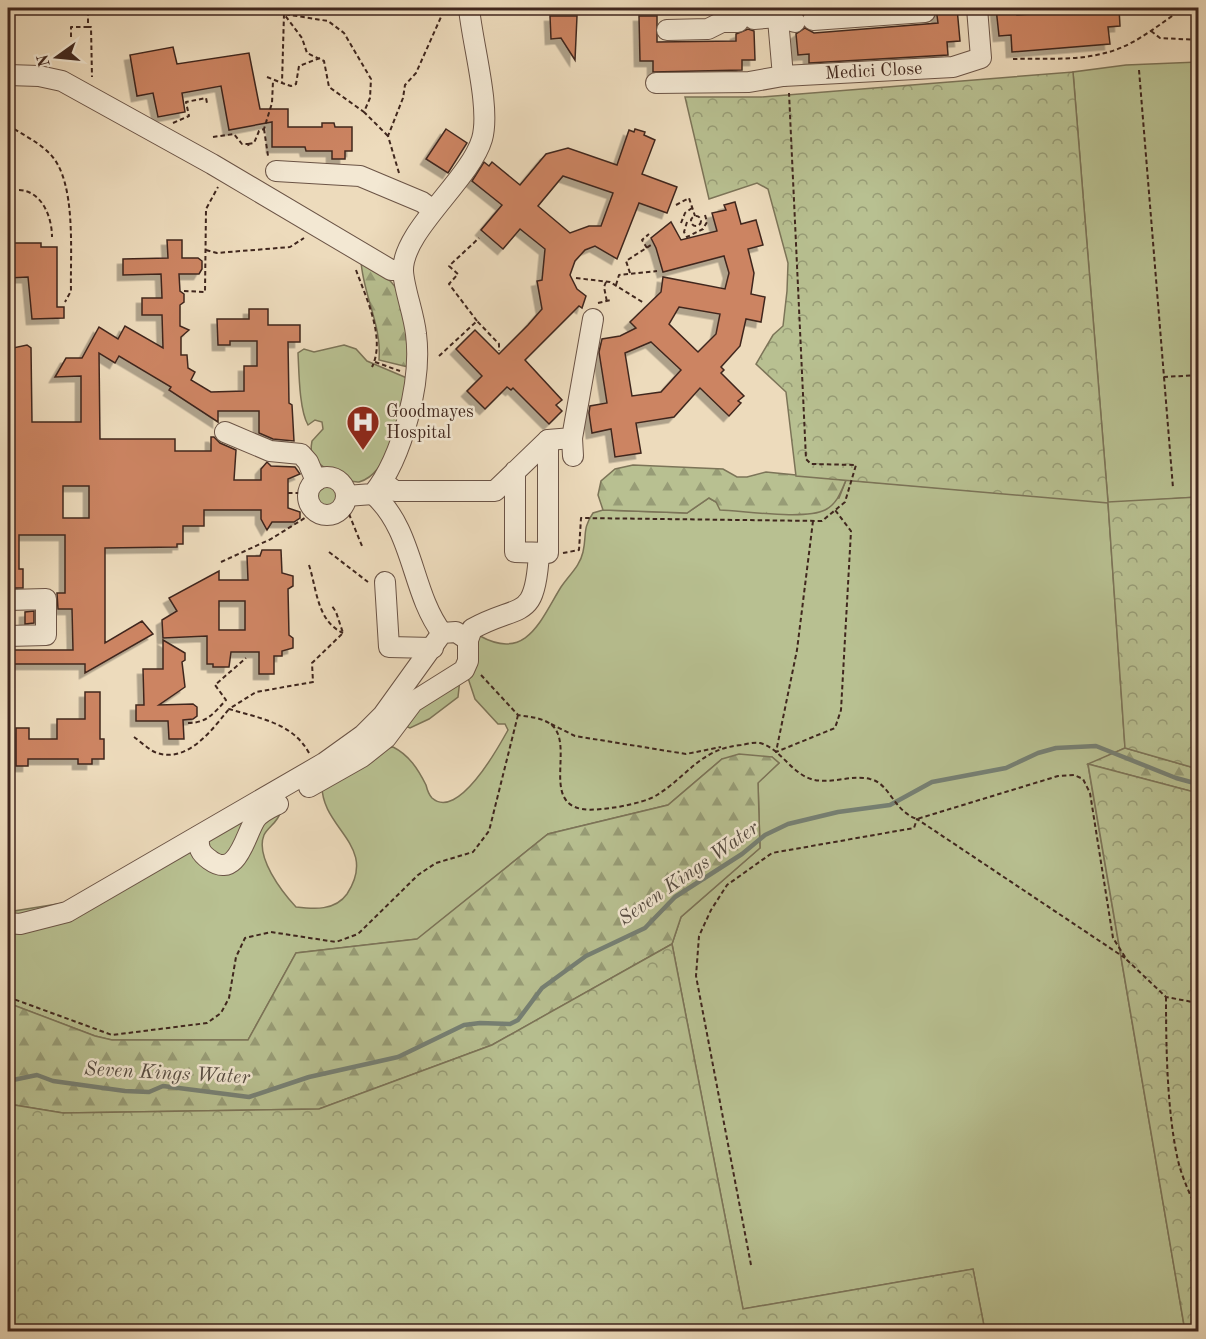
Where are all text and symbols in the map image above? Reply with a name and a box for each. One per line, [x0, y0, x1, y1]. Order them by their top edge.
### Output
north arrow [27, 27, 87, 87]
text: N [35, 52, 54, 68]
street label: Medici Close [824, 60, 923, 83]
place label: Goodmayes Hospital [386, 403, 474, 442]
hospital icon: Goodmayes Hospital [345, 404, 381, 451]
water label: Seven Kings Water [615, 818, 763, 930]
water label: Seven Kings Water [84, 1060, 251, 1088]

